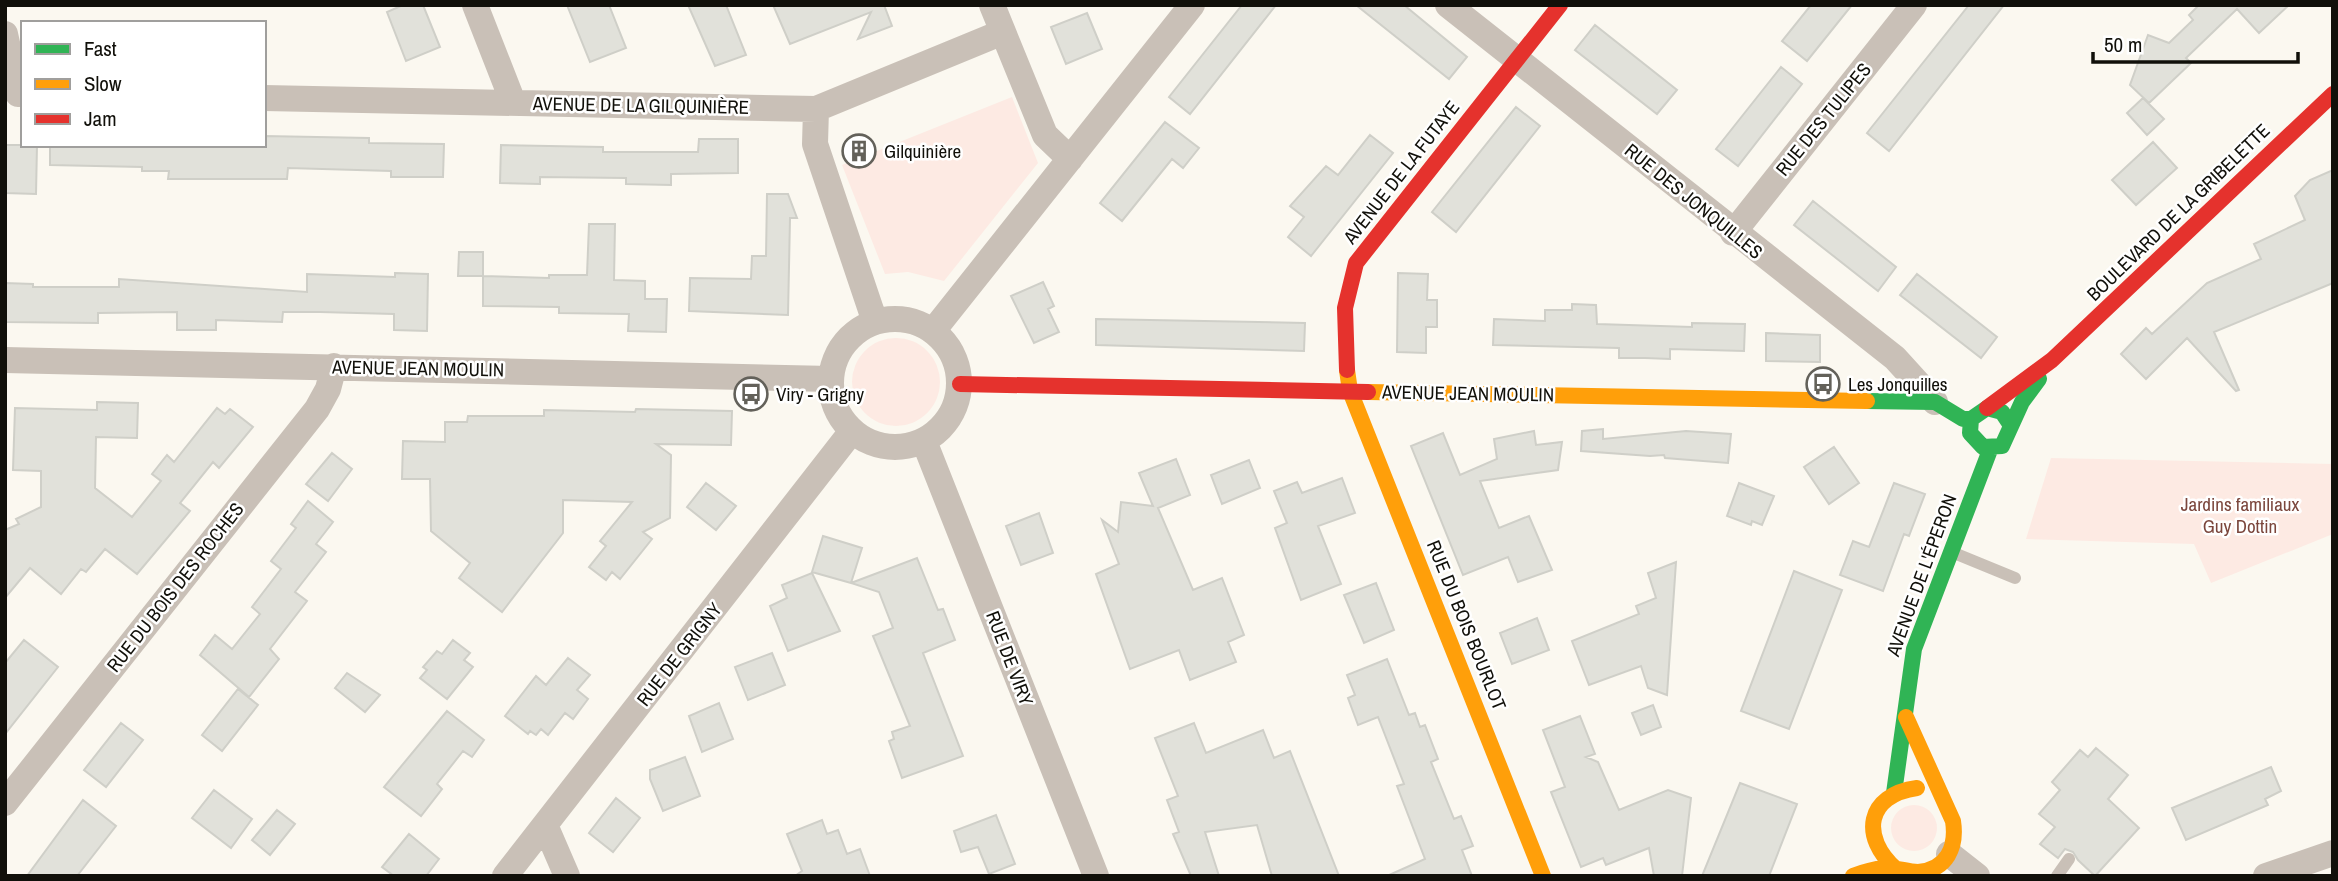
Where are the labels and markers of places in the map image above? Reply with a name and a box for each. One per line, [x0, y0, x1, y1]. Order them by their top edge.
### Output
building icon: Gilquinière [840, 132, 878, 170]
place label: Gilquinière [884, 138, 961, 164]
bus stop icon: Les Jonquilles [1804, 365, 1842, 403]
place label: Les Jonquilles [1848, 371, 1948, 397]
bus stop icon: Viry - Grigny [732, 375, 770, 413]
place label: Viry - Grigny [776, 381, 864, 407]

